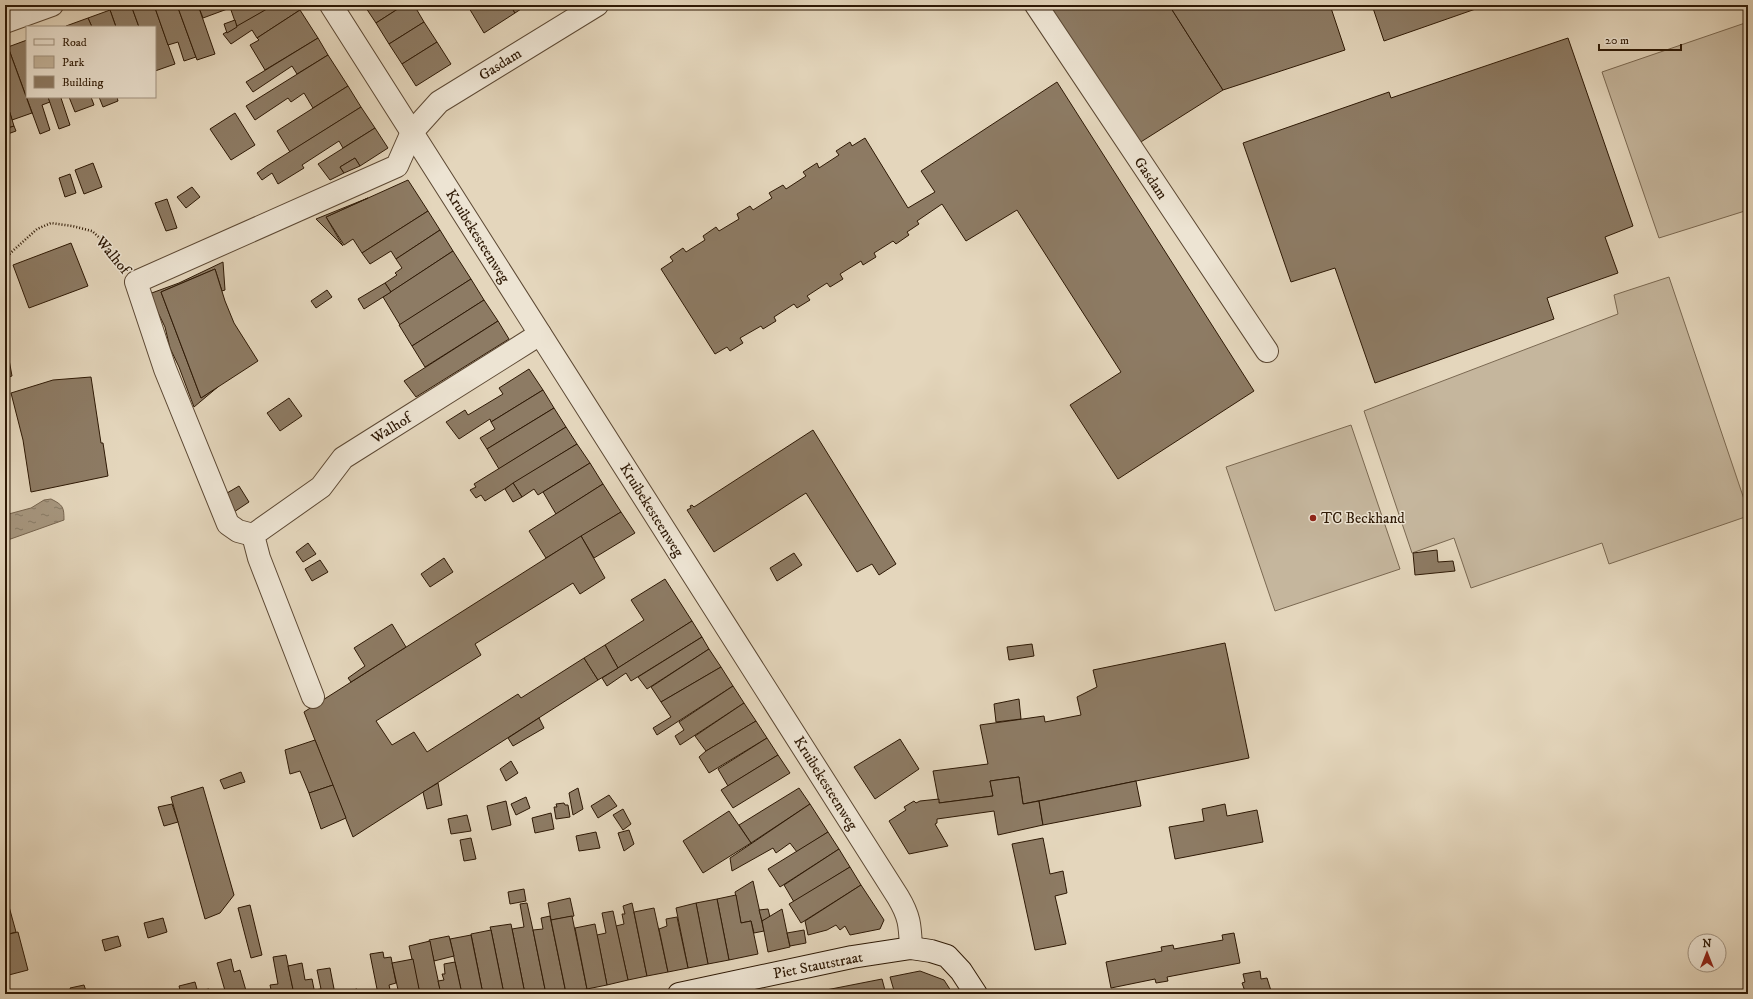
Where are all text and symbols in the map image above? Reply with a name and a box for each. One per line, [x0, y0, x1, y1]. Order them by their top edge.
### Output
legend [26, 26, 156, 98]
scale bar [1599, 26, 1681, 52]
text: 20 m [1605, 33, 1629, 48]
text: Road [62, 35, 87, 50]
street label: Gasdam [475, 44, 525, 85]
text: Park [62, 55, 84, 70]
text: Building [62, 75, 103, 90]
street label: Gasdam [1130, 153, 1172, 203]
street label: Kruibekesteenweg [441, 186, 514, 287]
street label: Walhof [91, 232, 135, 280]
street label: Walhof [367, 408, 417, 449]
street label: Kruibekesteenweg [615, 460, 688, 561]
place label: TC Beckhand [1321, 509, 1405, 528]
marker: TC Beckhand [1308, 513, 1318, 523]
street label: Kruibekesteenweg [789, 733, 862, 834]
north arrow [1687, 933, 1727, 973]
text: N [1702, 937, 1712, 951]
street label: Piet Stautstraat [772, 947, 865, 983]

